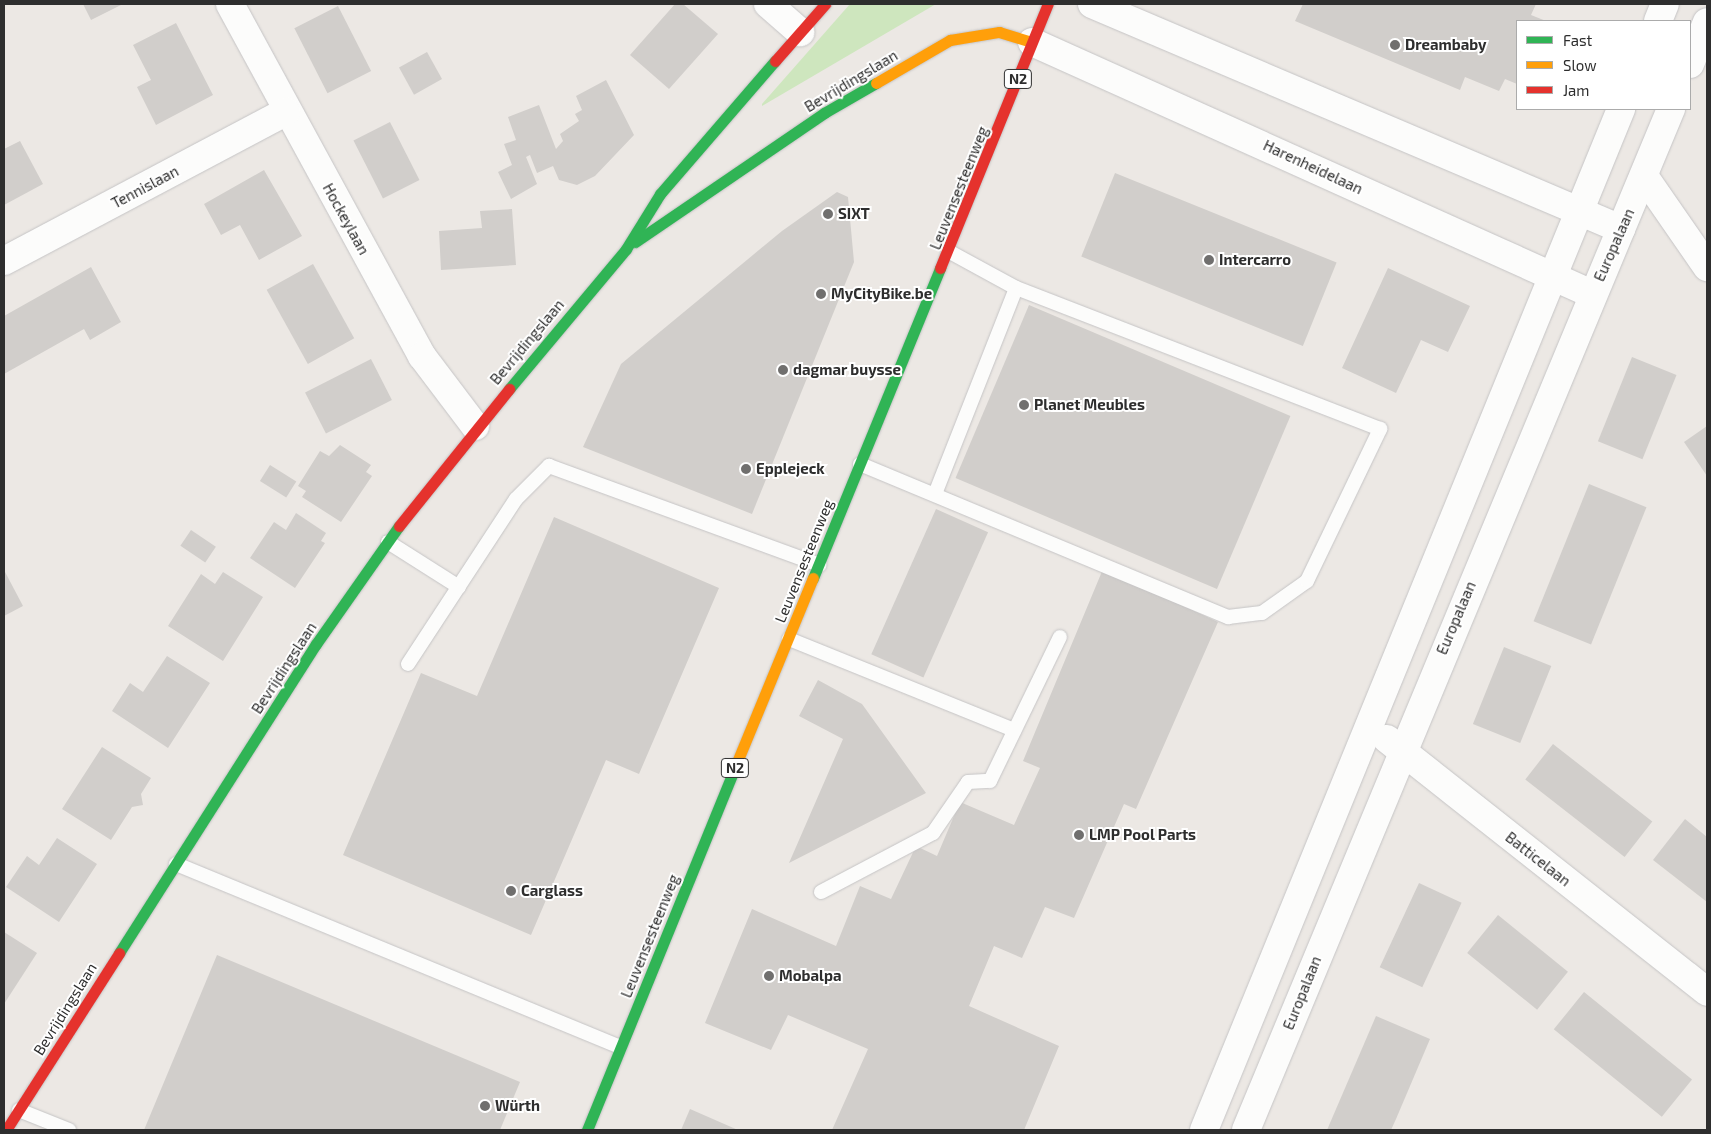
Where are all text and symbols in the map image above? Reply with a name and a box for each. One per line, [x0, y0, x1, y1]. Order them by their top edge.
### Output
legend [1516, 20, 1691, 110]
text: Fast [1563, 31, 1592, 49]
place label: Dreambaby [1405, 36, 1486, 54]
marker: Dreambaby [1389, 39, 1401, 51]
street label: Bevrijdingslaan [801, 46, 901, 116]
text: Slow [1563, 56, 1597, 74]
road number: N2 [1003, 68, 1033, 90]
text: Jam [1563, 81, 1589, 99]
street label: Leuvensesteenweg [926, 124, 992, 252]
street label: Harenheidelaan [1260, 136, 1366, 198]
street label: Tennislaan [108, 162, 182, 212]
street label: Hockeylaan [319, 180, 373, 258]
place label: SIXT [838, 205, 870, 223]
street label: Europalaan [1590, 206, 1638, 284]
marker: SIXT [822, 208, 834, 220]
place label: Intercarro [1219, 251, 1291, 269]
marker: Intercarro [1203, 254, 1215, 266]
place label: MyCityBike.be [831, 285, 932, 303]
marker: MyCityBike.be [815, 288, 827, 300]
street label: Bevrijdingslaan [486, 296, 568, 388]
place label: dagmar buysse [793, 361, 901, 379]
marker: dagmar buysse [777, 364, 789, 376]
place label: Planet Meubles [1034, 396, 1145, 414]
marker: Planet Meubles [1018, 399, 1030, 411]
place label: Epplejeck [756, 460, 825, 478]
marker: Epplejeck [740, 463, 752, 475]
street label: Leuvensesteenweg [771, 497, 837, 625]
street label: Europalaan [1433, 579, 1479, 657]
street label: Bevrijdingslaan [248, 619, 320, 717]
road number: N2 [720, 756, 750, 780]
place label: LMP Pool Parts [1089, 826, 1197, 844]
street label: Batticelaan [1502, 828, 1574, 890]
marker: LMP Pool Parts [1073, 829, 1085, 841]
street label: Leuvensesteenweg [617, 872, 683, 1000]
place label: Carglass [521, 882, 583, 900]
marker: Carglass [505, 885, 517, 897]
street label: Europalaan [1279, 954, 1325, 1032]
street label: Bevrijdingslaan [29, 960, 101, 1058]
place label: Mobalpa [779, 967, 842, 985]
marker: Mobalpa [763, 970, 775, 982]
place label: Würth [495, 1097, 540, 1115]
marker: Würth [479, 1100, 491, 1112]

